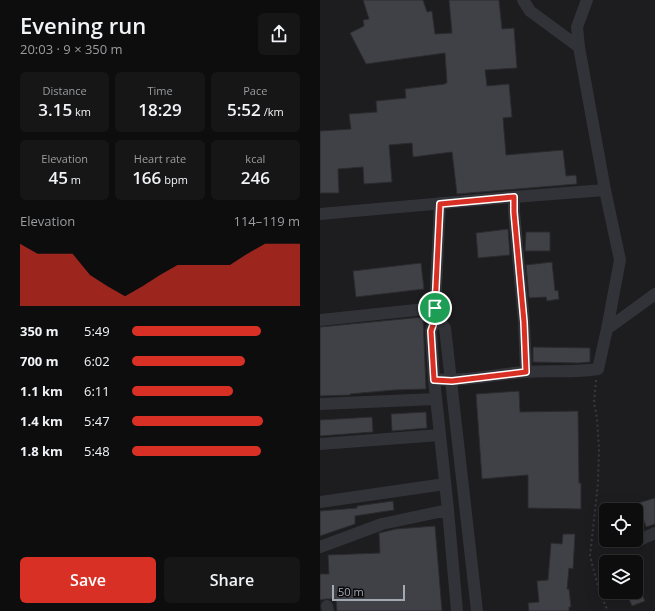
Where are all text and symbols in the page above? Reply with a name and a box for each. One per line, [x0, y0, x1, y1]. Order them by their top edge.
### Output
text: Evening run [20, 10, 146, 40]
button: share [258, 13, 300, 55]
text: 20:03 · 9 × 350 m [20, 40, 123, 58]
text: Distance [43, 83, 87, 98]
text: Time [147, 83, 173, 98]
text: Pace [243, 83, 267, 98]
text: 3.15 [38, 98, 72, 121]
text: 18:29 [138, 98, 182, 121]
text: 5:52 [227, 98, 261, 121]
text: km [72, 104, 91, 119]
text: /km [261, 104, 284, 119]
text: Elevation [41, 151, 88, 166]
text: Heart rate [134, 151, 186, 166]
text: kcal [245, 151, 265, 166]
text: 45 [48, 166, 68, 189]
text: 166 [132, 166, 161, 189]
text: 246 [241, 166, 270, 189]
text: m [68, 172, 81, 187]
text: bpm [161, 172, 188, 187]
text: Elevation [20, 212, 75, 230]
text: 114–119 m [233, 212, 300, 230]
pin [418, 291, 452, 325]
icon: arrive [424, 297, 446, 319]
text: 350 m [20, 322, 58, 340]
text: 5:49 [84, 322, 110, 340]
text: 700 m [20, 352, 58, 370]
text: 6:02 [84, 352, 110, 370]
text: 1.1 km [20, 382, 63, 400]
text: 6:11 [84, 382, 110, 400]
text: 1.4 km [20, 412, 63, 430]
text: 5:47 [84, 412, 110, 430]
text: 1.8 km [20, 442, 63, 460]
text: 5:48 [84, 442, 110, 460]
map controls [599, 503, 643, 599]
button: locate [599, 503, 643, 547]
button: layers [599, 555, 643, 599]
button: Save [20, 557, 156, 603]
button: Share [164, 557, 300, 603]
scale bar [332, 583, 405, 602]
text: 50 m [338, 584, 364, 599]

